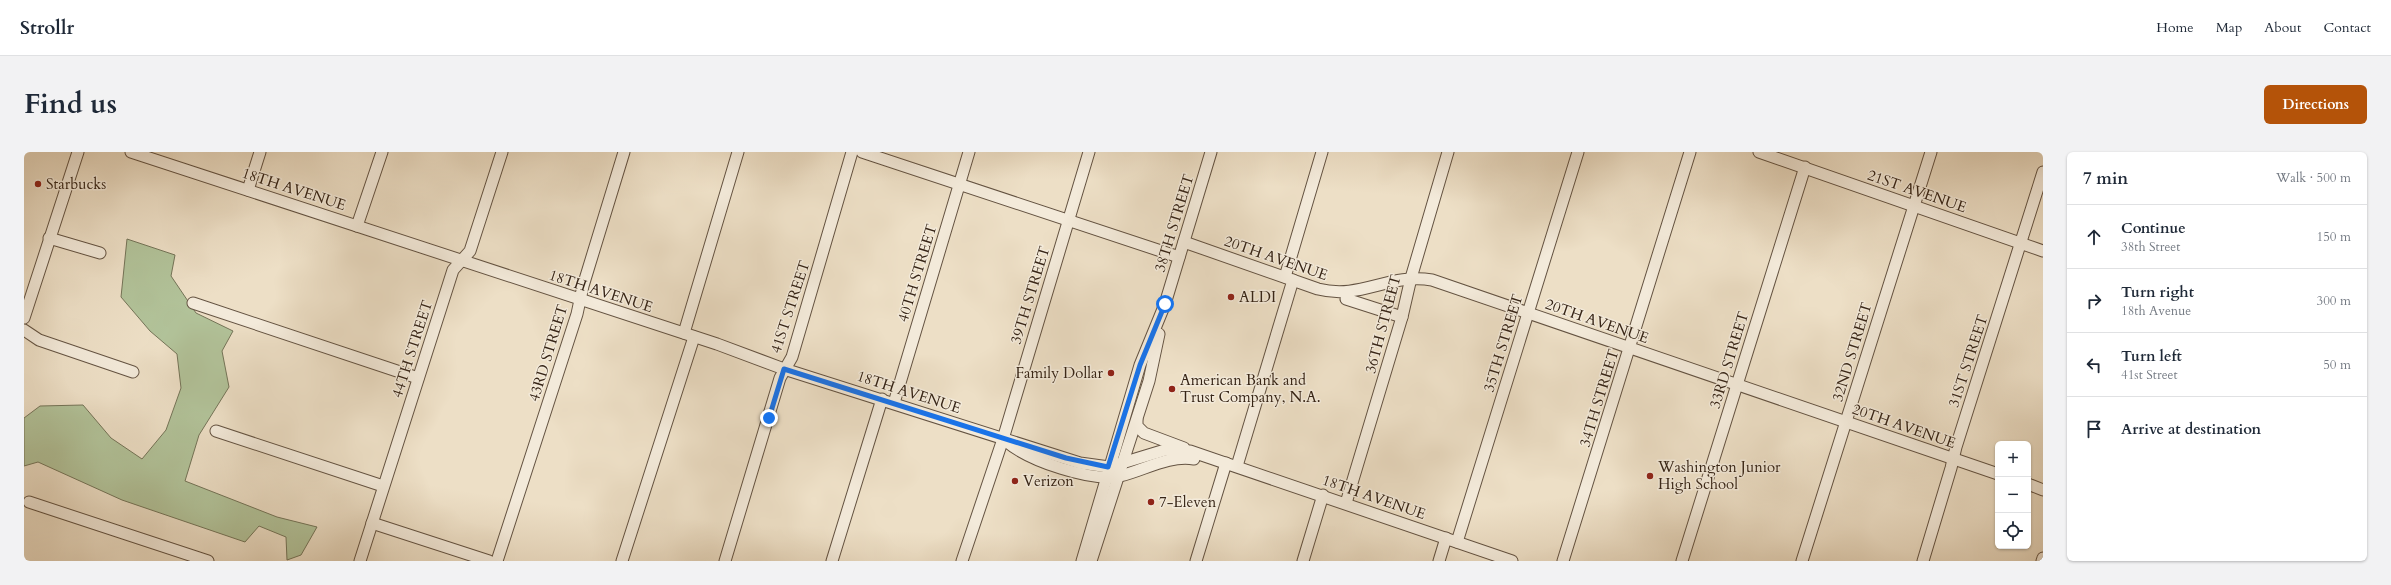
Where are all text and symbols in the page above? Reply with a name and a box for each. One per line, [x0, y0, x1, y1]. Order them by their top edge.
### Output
text: Strollr [20, 15, 74, 41]
text: Home [2156, 18, 2194, 37]
text: Map [2216, 18, 2242, 37]
text: About [2264, 18, 2301, 37]
text: Contact [2323, 18, 2371, 37]
text: Find us [24, 85, 117, 123]
button: Directions [2264, 85, 2367, 124]
street label: 18TH AVENUE [239, 163, 349, 215]
street label: 21ST AVENUE [1865, 165, 1969, 217]
text: 7 min [2083, 167, 2128, 190]
text: Walk · 500 m [2276, 169, 2351, 187]
street label: 38TH STREET [1150, 172, 1198, 274]
place label: Starbucks [46, 174, 106, 194]
marker: Starbucks [33, 179, 43, 189]
text: Continue [2121, 218, 2186, 238]
street label: 40TH STREET [893, 222, 941, 324]
icon: ahead [2083, 226, 2105, 248]
text: 150 m [2317, 228, 2351, 246]
street label: 20TH AVENUE [1222, 231, 1330, 285]
text: 38th Street [2121, 238, 2180, 256]
street label: 39TH STREET [1006, 244, 1054, 346]
street label: 41ST STREET [766, 258, 814, 356]
street label: 18TH AVENUE [546, 265, 656, 317]
street label: 36TH STREET [1360, 272, 1406, 376]
text: Turn right [2121, 282, 2194, 302]
place label: ALDI [1239, 287, 1276, 307]
icon: right [2083, 290, 2105, 312]
marker: ALDI [1226, 292, 1236, 302]
street label: 35TH STREET [1479, 292, 1527, 394]
text: 300 m [2317, 292, 2351, 310]
street label: 20TH AVENUE [1543, 294, 1651, 348]
route start [1156, 295, 1174, 313]
street label: 44TH STREET [387, 298, 437, 400]
street label: 32ND STREET [1827, 300, 1877, 404]
street label: 43RD STREET [524, 302, 572, 404]
text: 18th Avenue [2121, 302, 2191, 320]
street label: 33RD STREET [1705, 309, 1753, 411]
street label: 31ST STREET [1944, 312, 1992, 410]
text: Turn left [2121, 346, 2182, 366]
street label: 34TH STREET [1575, 347, 1623, 449]
icon: left [2083, 354, 2105, 376]
text: 50 m [2323, 356, 2351, 374]
place label: Family Dollar [1015, 363, 1104, 383]
street label: 18TH AVENUE [854, 366, 964, 418]
text: 41st Street [2121, 366, 2178, 384]
marker: Family Dollar [1106, 368, 1116, 378]
place label: American Bank and Trust Company, N.A. [1180, 370, 1321, 407]
marker: American Bank and Trust Company, N.A. [1167, 384, 1177, 394]
street label: 20TH AVENUE [1850, 399, 1958, 453]
route end [760, 409, 778, 427]
icon: arrive [2083, 418, 2105, 440]
text: Arrive at destination [2121, 419, 2261, 439]
map controls [1995, 441, 2031, 549]
button: + [1995, 441, 2031, 477]
place label: Washington Junior High School [1657, 457, 1781, 494]
street label: 18TH AVENUE [1320, 470, 1428, 524]
place label: Verizon [1023, 471, 1074, 491]
marker: Washington Junior High School [1645, 471, 1655, 481]
marker: Verizon [1010, 476, 1020, 486]
button: − [1995, 477, 2031, 513]
place label: 7-Eleven [1159, 492, 1217, 512]
marker: 7-Eleven [1146, 497, 1156, 507]
button: locate [1995, 513, 2031, 549]

